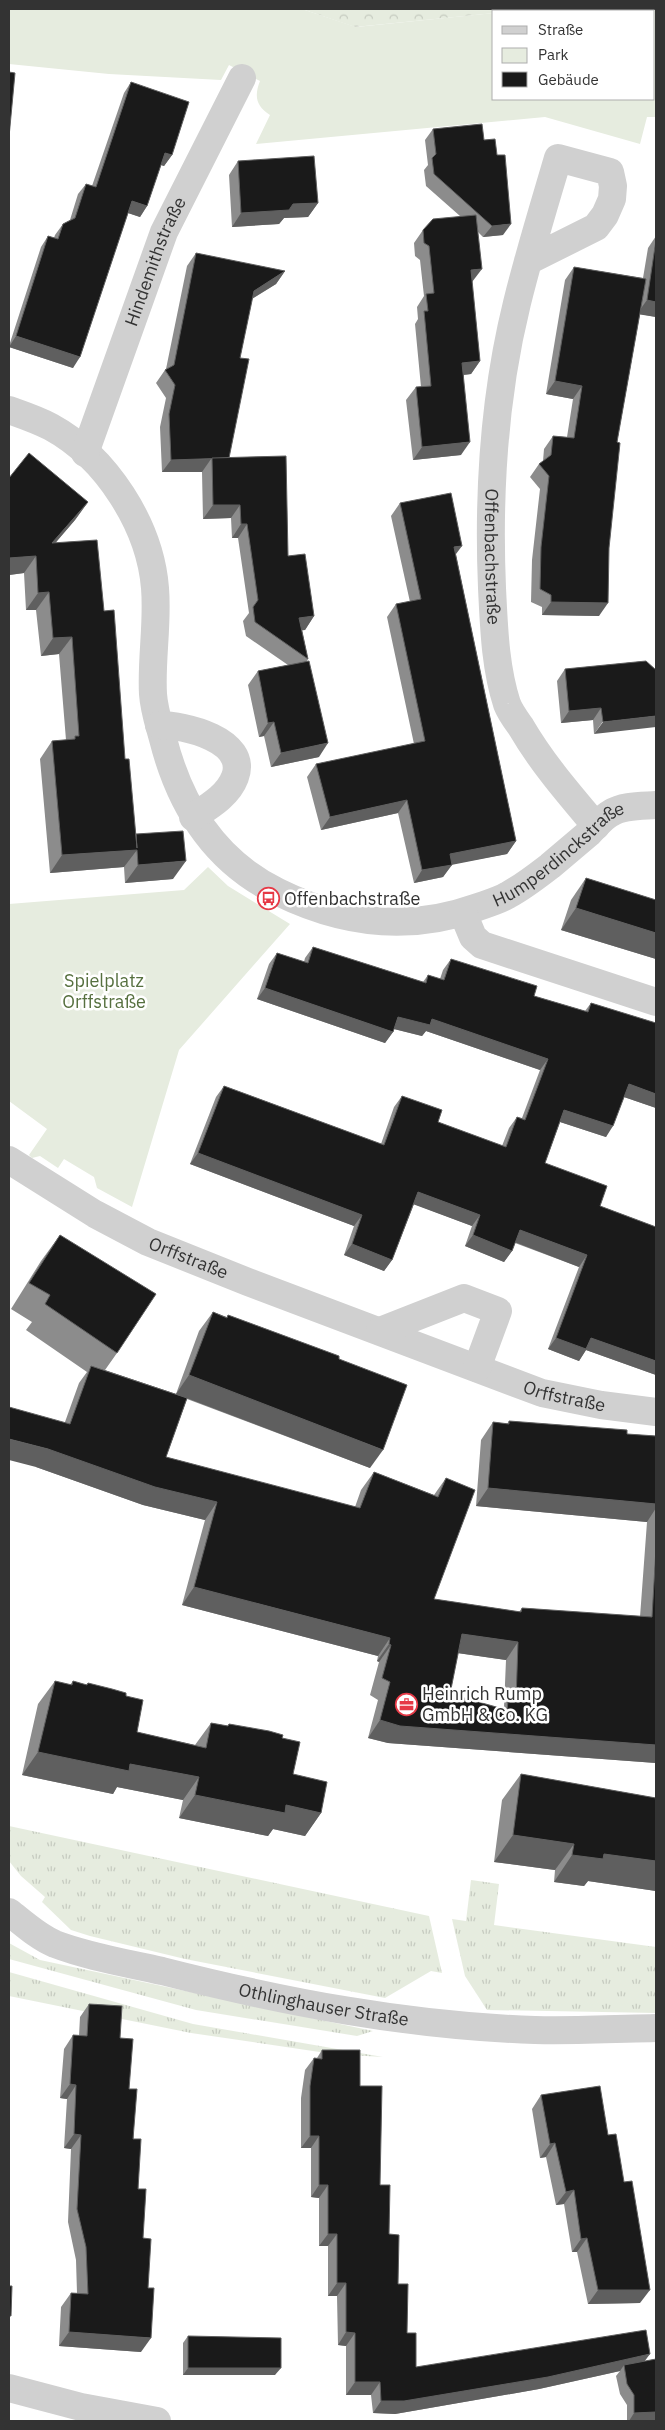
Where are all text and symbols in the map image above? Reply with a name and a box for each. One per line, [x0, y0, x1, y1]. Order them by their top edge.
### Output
legend [492, 10, 655, 100]
text: Straße [538, 20, 583, 39]
text: Park [538, 45, 568, 64]
text: Gebäude [538, 70, 599, 89]
street label: Hindemithstraße [119, 193, 191, 329]
street label: Offenbachstraße [480, 488, 506, 625]
street label: Humperdinckstraße [489, 796, 627, 912]
bus stop icon: Offenbachstraße [256, 887, 280, 911]
place label: Offenbachstraße [284, 887, 420, 910]
park label: Spielplatz Orffstraße [62, 969, 146, 1013]
street label: Orffstraße [145, 1231, 232, 1284]
street label: Orffstraße [520, 1375, 608, 1417]
place label: Heinrich Rump GmbH & Co. KG [422, 1682, 548, 1726]
office icon: Heinrich Rump GmbH & Co. KG [394, 1692, 418, 1716]
street label: Othlinghauser Straße [237, 1978, 410, 2031]

